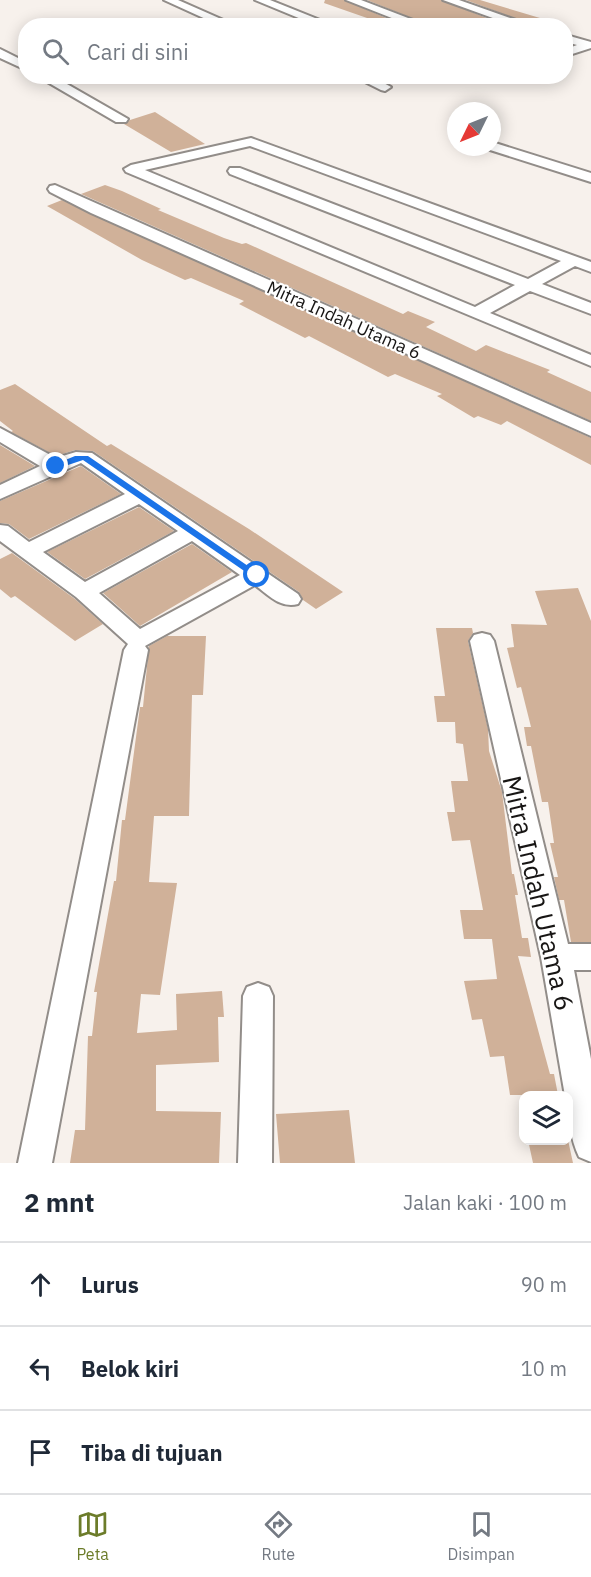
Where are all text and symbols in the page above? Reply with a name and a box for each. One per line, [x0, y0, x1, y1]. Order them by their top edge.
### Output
search box [18, 18, 573, 84]
icon: search [39, 35, 72, 68]
text: Cari di sini [87, 37, 189, 66]
north arrow [447, 102, 501, 156]
street label: Mitra Indah Utama 6 [263, 276, 425, 364]
route end [42, 452, 68, 478]
route start [243, 561, 269, 587]
street label: Mitra Indah Utama 6 [495, 772, 583, 1014]
map controls [519, 1091, 573, 1145]
button: layers [519, 1091, 573, 1145]
text: 2 mnt [24, 1185, 94, 1219]
text: Jalan kaki · 100 m [403, 1189, 567, 1216]
icon: ahead [24, 1268, 57, 1301]
text: Lurus [81, 1270, 139, 1299]
text: 90 m [521, 1271, 567, 1298]
icon: left [24, 1352, 57, 1385]
text: Belok kiri [81, 1354, 179, 1383]
text: 10 m [521, 1355, 567, 1382]
icon: arrive [24, 1436, 57, 1469]
text: Tiba di tujuan [81, 1438, 223, 1467]
tab: Peta [76, 1508, 109, 1564]
tab: Rute [261, 1508, 295, 1564]
tab: Disimpan [447, 1508, 515, 1564]

